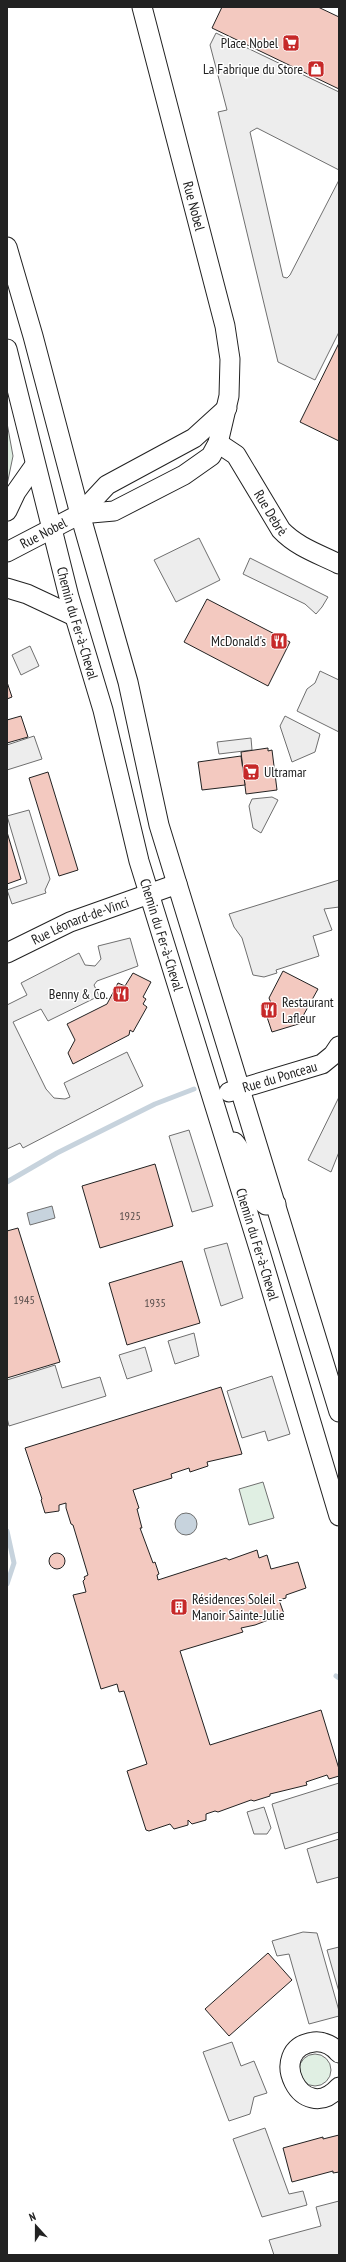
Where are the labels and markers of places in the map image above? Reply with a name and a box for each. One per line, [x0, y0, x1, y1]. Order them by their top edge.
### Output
supermarket icon: Place Nobel [281, 33, 301, 53]
place label: Place Nobel [221, 34, 279, 52]
shop icon: La Fabrique du Store [306, 59, 326, 79]
place label: La Fabrique du Store [203, 60, 303, 78]
restaurant icon: McDonald's [269, 631, 289, 651]
place label: McDonald's [211, 632, 266, 650]
supermarket icon: Ultramar [241, 762, 261, 782]
place label: Ultramar [264, 763, 307, 781]
restaurant icon: Benny & Co. [111, 984, 131, 1004]
place label: Benny & Co. [49, 985, 108, 1003]
place label: Restaurant Lafleur [282, 993, 334, 1027]
restaurant icon: Restaurant Lafleur [259, 1000, 279, 1020]
place label: Résidences Soleil - Manoir Sainte-Julie [192, 1590, 285, 1624]
building icon: Résidences Soleil - Manoir Sainte-Julie [169, 1597, 189, 1617]

